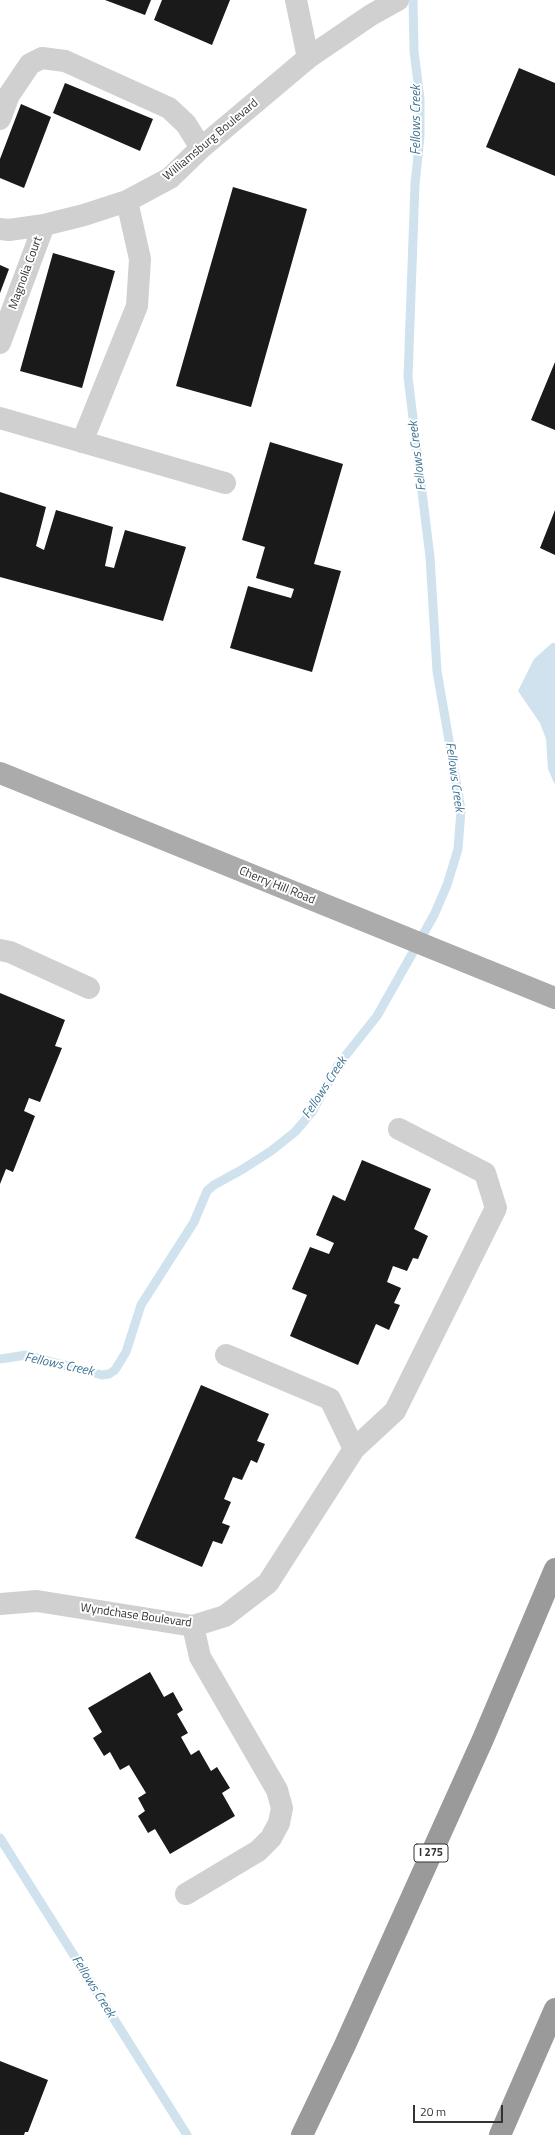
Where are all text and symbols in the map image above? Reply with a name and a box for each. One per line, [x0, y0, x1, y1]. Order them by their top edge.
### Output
water label: Fellows Creek [409, 85, 425, 155]
street label: Williamsburg Boulevard [161, 96, 261, 184]
street label: Magnolia Court [6, 235, 46, 311]
water label: Fellows Creek [406, 420, 430, 492]
water label: Fellows Creek [441, 741, 467, 813]
street label: Cherry Hill Road [237, 864, 317, 908]
water label: Fellows Creek [299, 1054, 351, 1122]
water label: Fellows Creek [23, 1350, 95, 1380]
street label: Wyndchase Boulevard [80, 1601, 192, 1631]
road number: I 275 [414, 1844, 448, 1862]
water label: Fellows Creek [68, 1953, 118, 2021]
scale bar [415, 2097, 505, 2123]
text: 20 m [420, 2102, 446, 2121]

